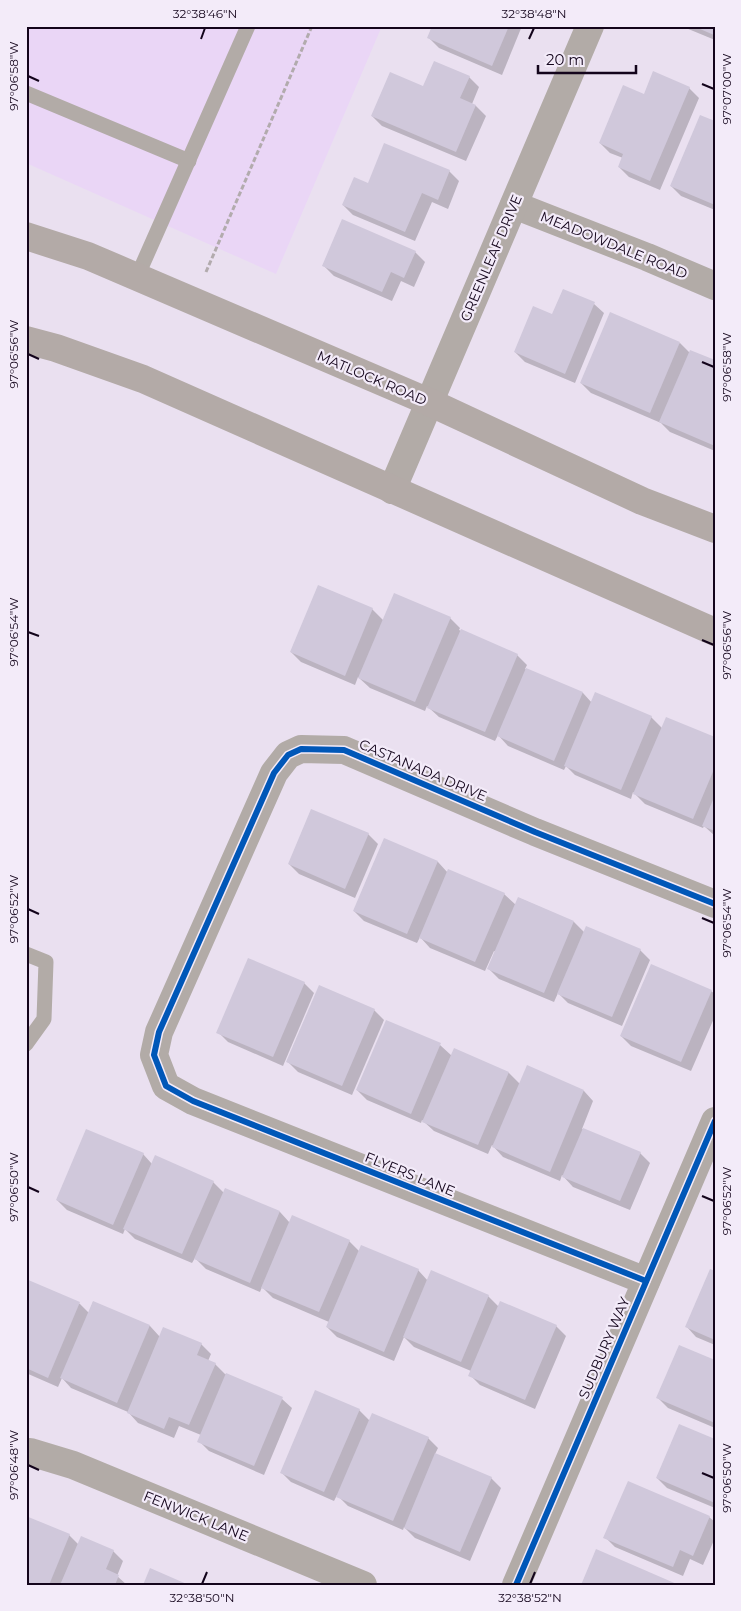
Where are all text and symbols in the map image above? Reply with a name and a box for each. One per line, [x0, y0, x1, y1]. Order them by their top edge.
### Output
text: 32°38'46"N [173, 6, 237, 21]
text: 32°38'48"N [501, 6, 567, 21]
text: 97°06'58"W [6, 41, 21, 111]
scale bar [538, 42, 636, 74]
text: 20 m [546, 50, 584, 69]
text: 97°07'00"W [719, 54, 734, 124]
street label: GREENLEAF DRIVE [456, 192, 526, 324]
street label: MEADOWDALE ROAD [538, 207, 690, 283]
text: 97°06'56"W [6, 320, 21, 388]
text: 97°06'58"W [719, 332, 734, 402]
street label: MATLOCK ROAD [314, 347, 430, 409]
text: 97°06'54"W [6, 597, 21, 667]
text: 97°06'56"W [719, 611, 734, 679]
street label: CASTANADA DRIVE [356, 735, 490, 805]
text: 97°06'52"W [6, 875, 21, 943]
text: 97°06'54"W [719, 888, 734, 958]
street label: FLYERS LANE [362, 1148, 458, 1200]
text: 97°06'50"W [6, 1152, 21, 1222]
text: 97°06'52"W [719, 1167, 734, 1235]
street label: SUDBURY WAY [574, 1294, 634, 1402]
text: 97°06'48"W [6, 1430, 21, 1500]
text: 97°06'50"W [719, 1443, 734, 1513]
street label: FENWICK LANE [141, 1487, 251, 1545]
text: 32°38'50"N [170, 1590, 234, 1605]
text: 32°38'52"N [498, 1590, 562, 1605]

